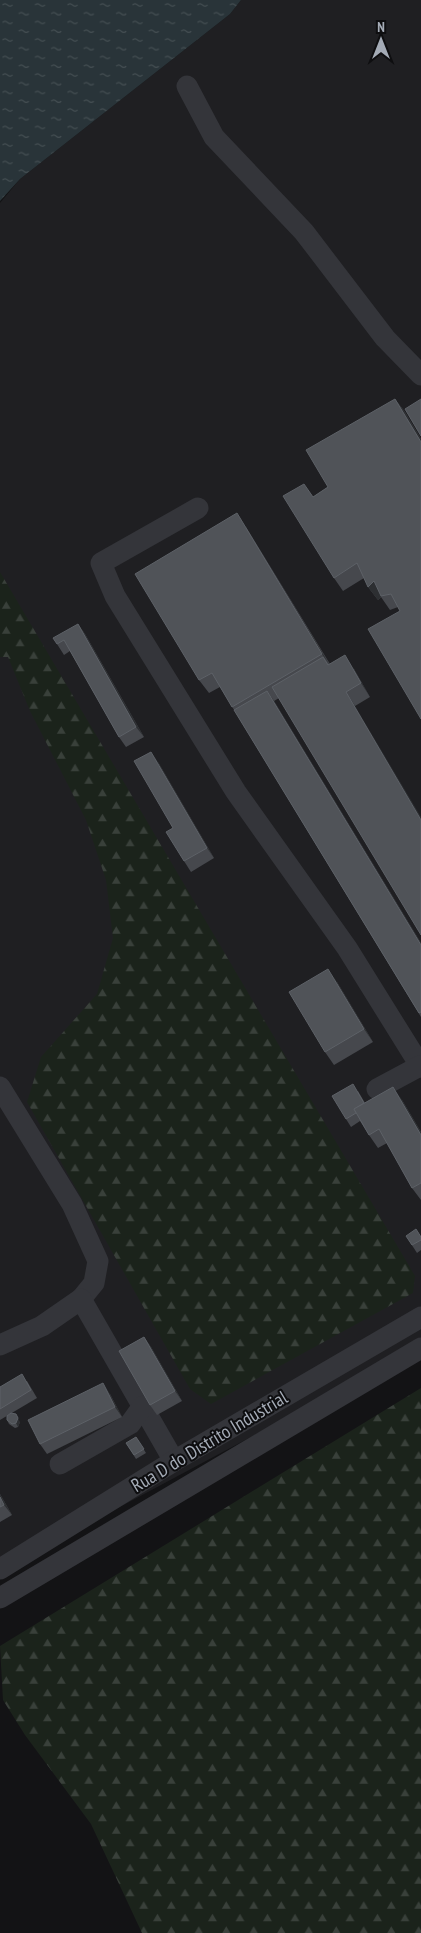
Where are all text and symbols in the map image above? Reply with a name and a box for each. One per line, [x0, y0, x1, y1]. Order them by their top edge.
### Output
north arrow [356, 15, 406, 65]
text: N [377, 18, 385, 36]
street label: Rua D do Distrito Industrial [126, 1385, 292, 1497]

